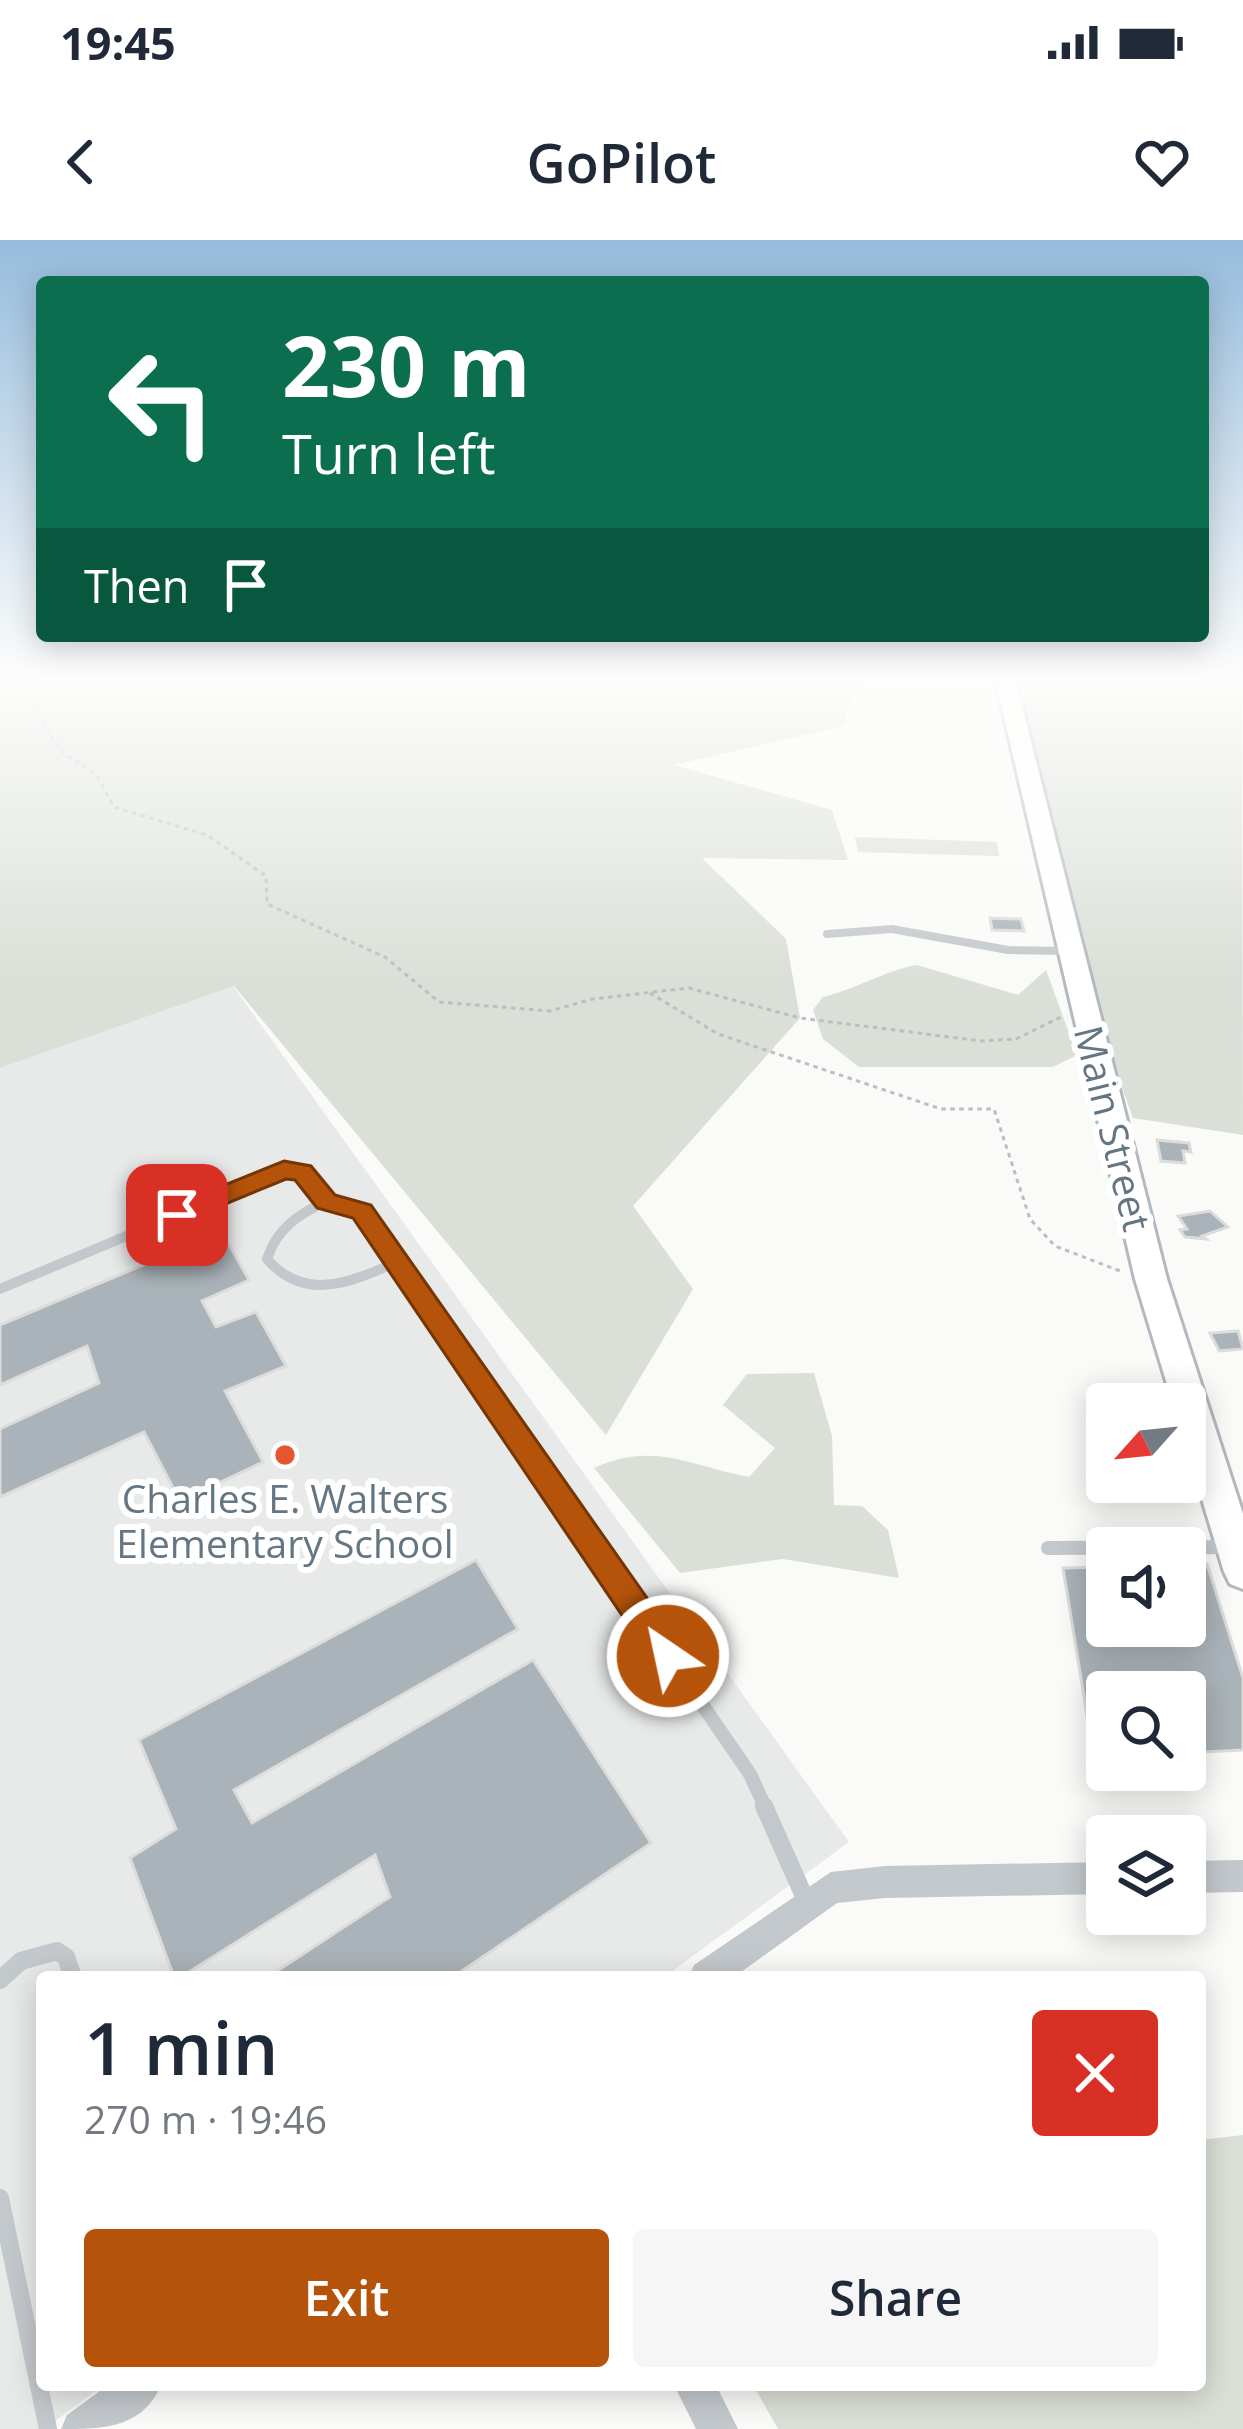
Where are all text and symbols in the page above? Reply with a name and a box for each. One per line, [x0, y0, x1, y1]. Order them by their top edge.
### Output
text: 19:45 [60, 12, 176, 73]
text: GoPilot [527, 125, 716, 199]
icon: back [48, 129, 114, 195]
icon: heart [1129, 129, 1195, 195]
text: 230 m [282, 307, 530, 422]
icon: left [84, 324, 240, 480]
text: Turn left [282, 416, 495, 490]
icon: arrive [213, 552, 279, 618]
text: Then [84, 555, 189, 616]
street label: Main Street [1063, 1020, 1165, 1236]
pin [126, 1164, 228, 1266]
icon: arrive [144, 1182, 210, 1248]
north arrow [1086, 1383, 1206, 1503]
map controls [1086, 1383, 1206, 1935]
marker: Charles E. Walters Elementary School [272, 1442, 298, 1468]
place label: Charles E. Walters Elementary School [116, 1471, 454, 1569]
button: sound [1086, 1527, 1206, 1647]
position arrow [605, 1593, 731, 1719]
button: search [1086, 1671, 1206, 1791]
button: layers [1086, 1815, 1206, 1935]
text: 1 min [84, 1998, 278, 2096]
button: close [1032, 2010, 1158, 2136]
text: 270 m · 19:46 [84, 2092, 327, 2145]
button: Exit [84, 2229, 609, 2367]
button: Share [633, 2229, 1158, 2367]

